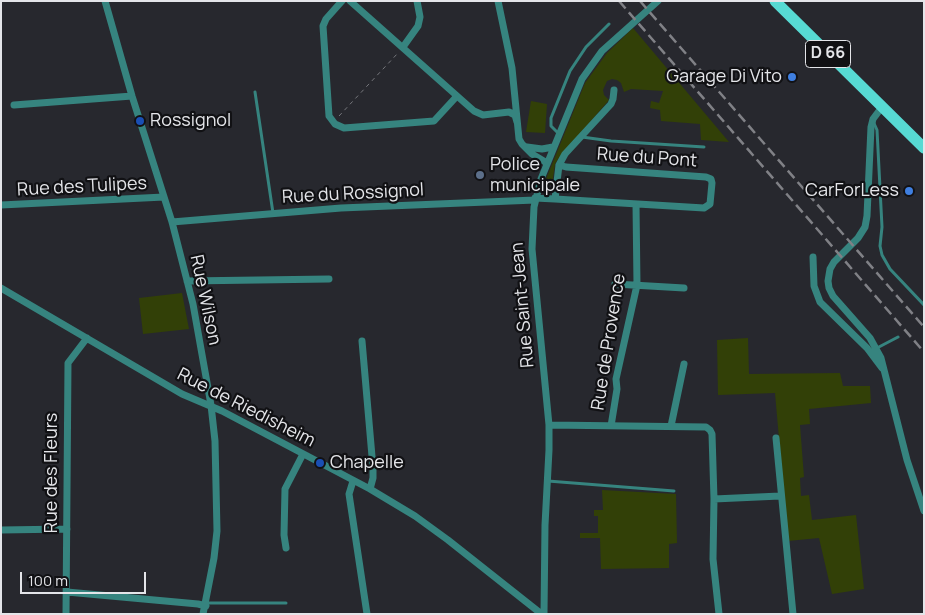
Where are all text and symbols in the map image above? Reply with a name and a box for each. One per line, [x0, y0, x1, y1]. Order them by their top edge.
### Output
road number: D 66 [806, 41, 850, 68]
place label: Garage Di Vito [666, 66, 782, 88]
marker: Garage Di Vito [786, 71, 798, 83]
place label: Rossignol [150, 110, 231, 132]
marker: Rossignol [134, 115, 146, 127]
street label: Rue du Pont [596, 144, 698, 172]
place label: Police municipale [490, 154, 580, 196]
marker: Police municipale [474, 169, 486, 181]
street label: Rue des Tulipes [17, 173, 147, 201]
street label: Rue du Rossignol [281, 179, 425, 209]
place label: CarForLess [805, 180, 899, 202]
marker: CarForLess [903, 185, 915, 197]
street label: Rue Saint-Jean [507, 241, 539, 369]
street label: Rue Wilson [185, 253, 225, 347]
street label: Rue de Provence [588, 272, 630, 412]
street label: Rue de Riedisheim [173, 364, 319, 452]
street label: Rue des Fleurs [41, 413, 63, 533]
place label: Chapelle [330, 452, 404, 474]
marker: Chapelle [314, 457, 326, 469]
scale bar [22, 562, 149, 594]
text: 100 m [28, 570, 68, 591]

